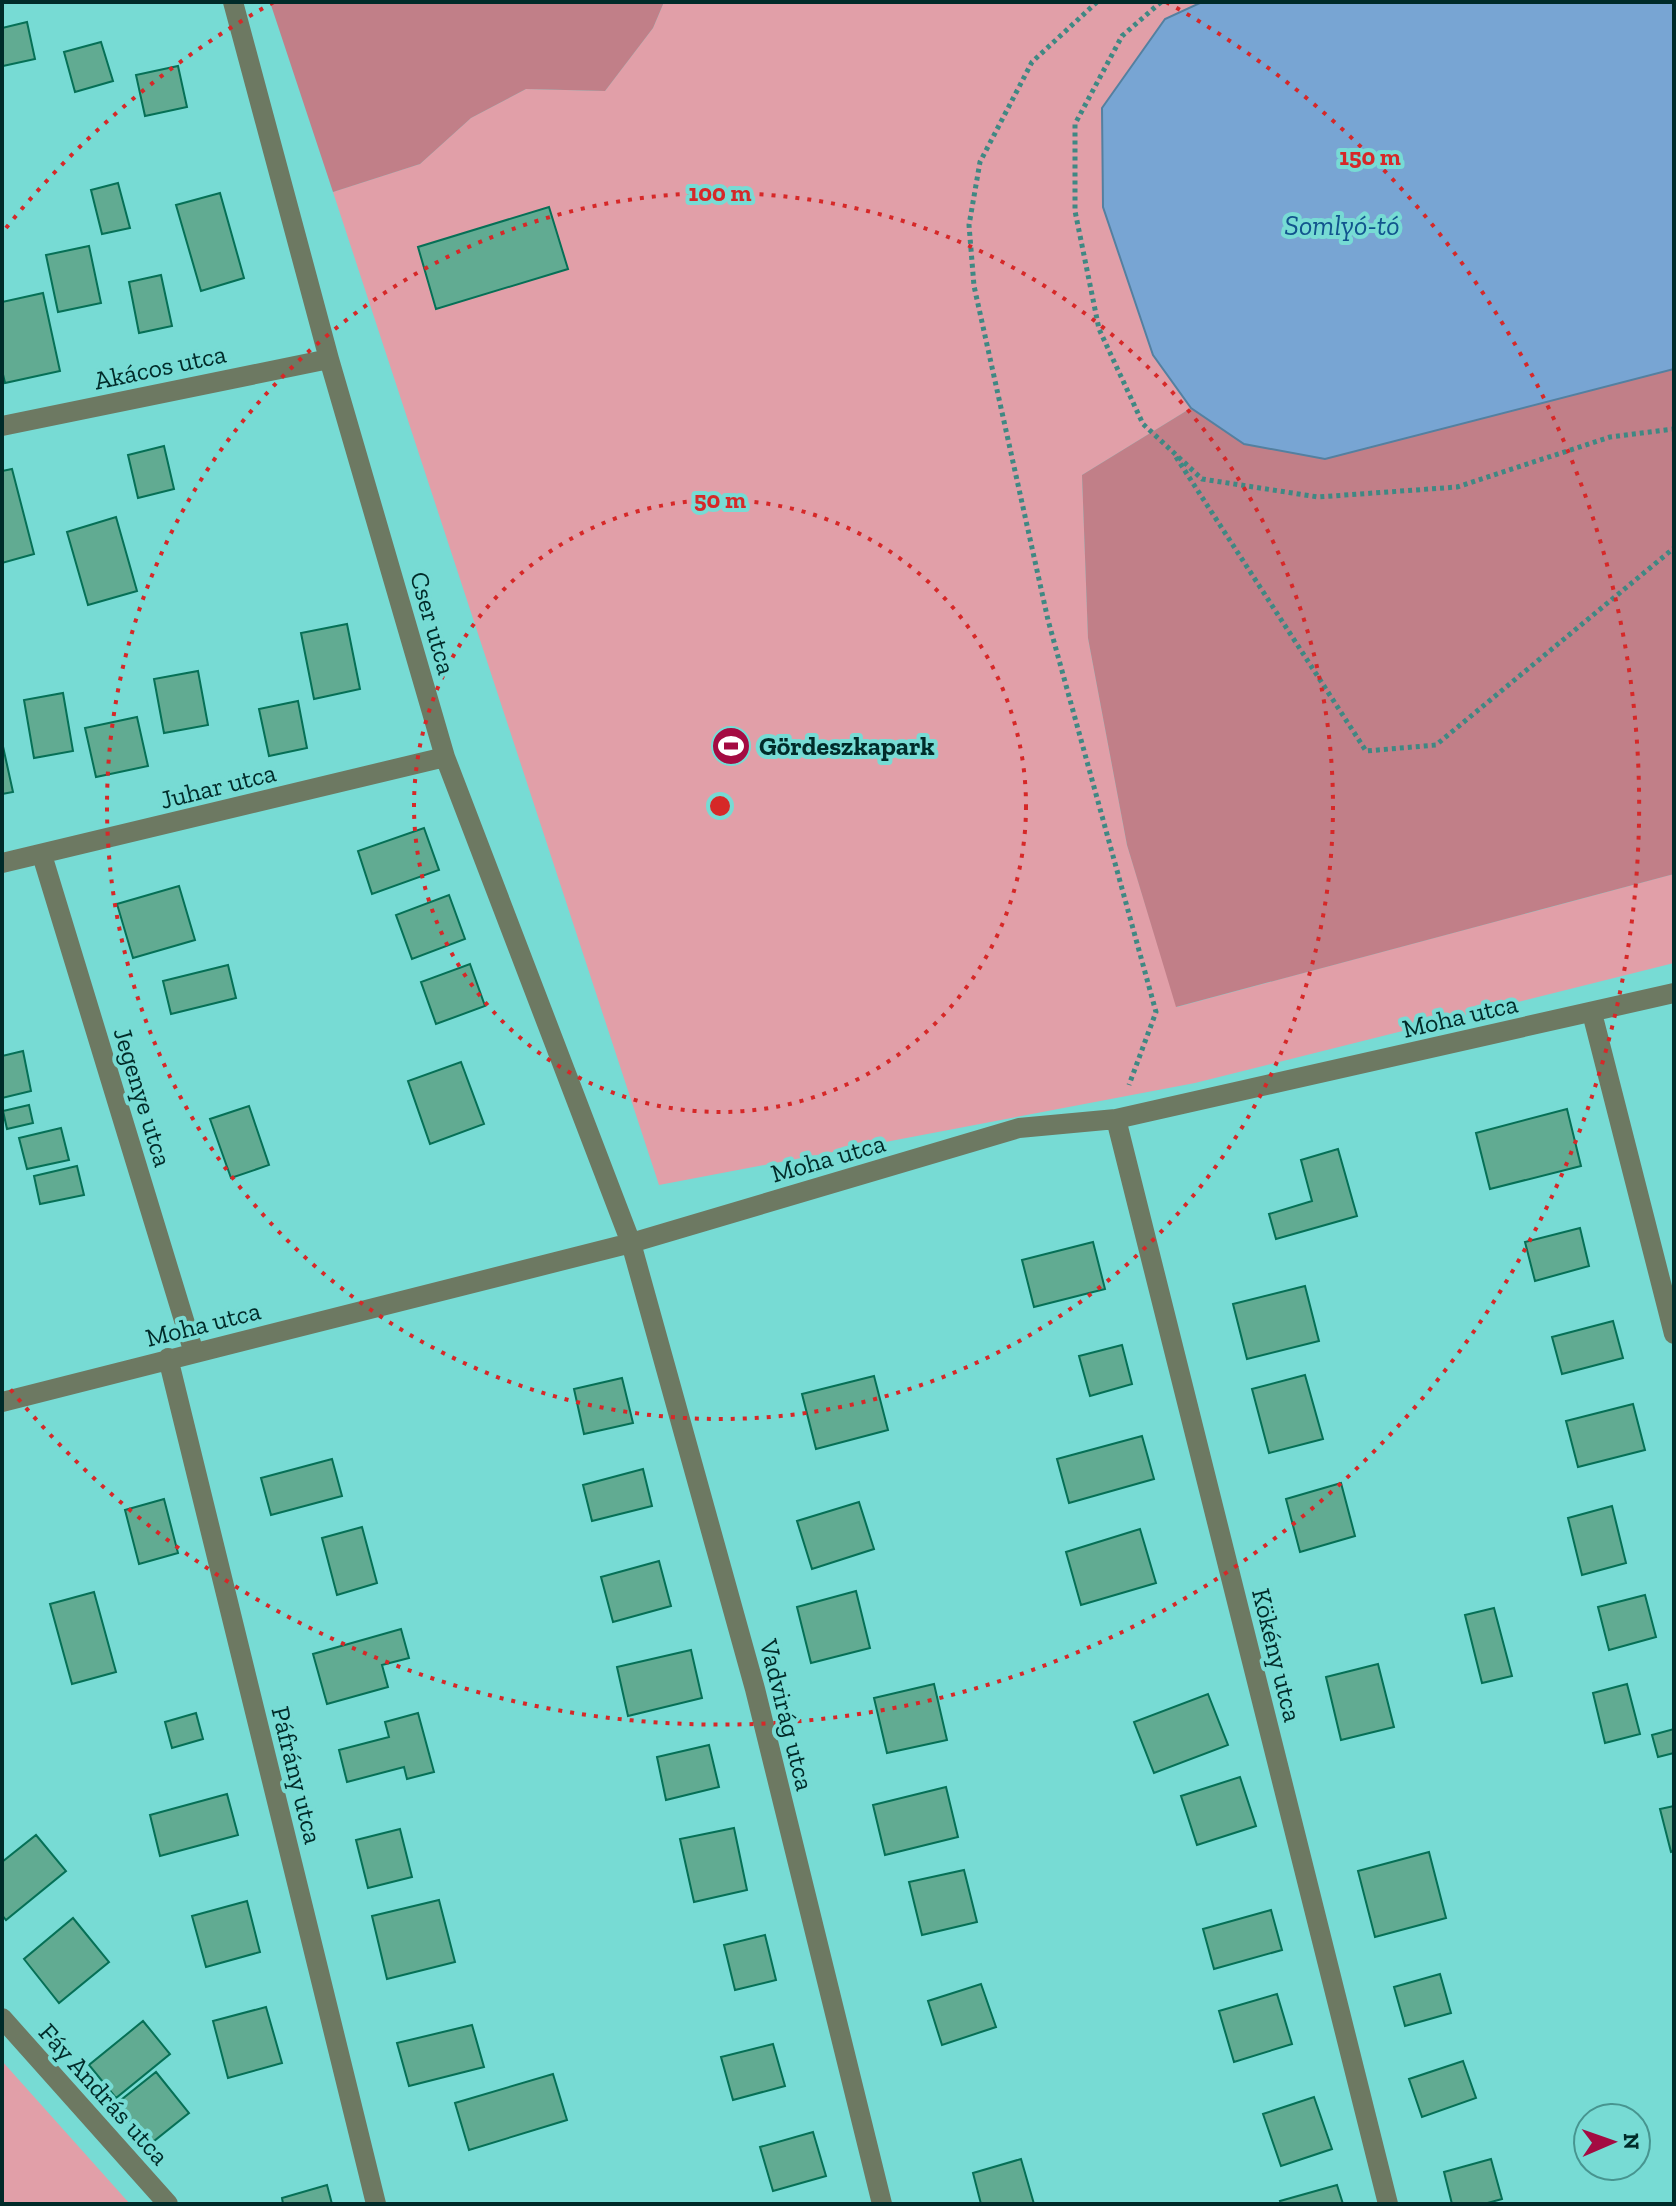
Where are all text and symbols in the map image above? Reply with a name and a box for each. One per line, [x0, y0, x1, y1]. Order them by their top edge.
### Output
text: 150 m [1339, 142, 1401, 171]
text: 100 m [689, 178, 751, 207]
water label: Somlyó-tó [1284, 209, 1400, 242]
street label: Akácos utca [91, 337, 229, 397]
text: 50 m [694, 485, 746, 514]
street label: Cser utca [403, 568, 463, 679]
sports icon: Gördeszkapark [710, 725, 752, 767]
place label: Gördeszkapark [759, 730, 935, 762]
street label: Juhar utca [157, 756, 280, 816]
centre of rings [706, 792, 734, 820]
street label: Moha utca [1399, 987, 1521, 1045]
street label: Jegenye utca [107, 1023, 179, 1171]
street label: Moha utca [767, 1126, 889, 1190]
street label: Moha utca [142, 1294, 264, 1354]
street label: Kökény utca [1245, 1585, 1309, 1726]
street label: Vadvirág utca [753, 1635, 821, 1794]
street label: Páfrány utca [264, 1703, 330, 1848]
street label: Fáy András utca [32, 2017, 176, 2172]
north arrow [1572, 2102, 1652, 2182]
text: N [1618, 2132, 1645, 2150]

